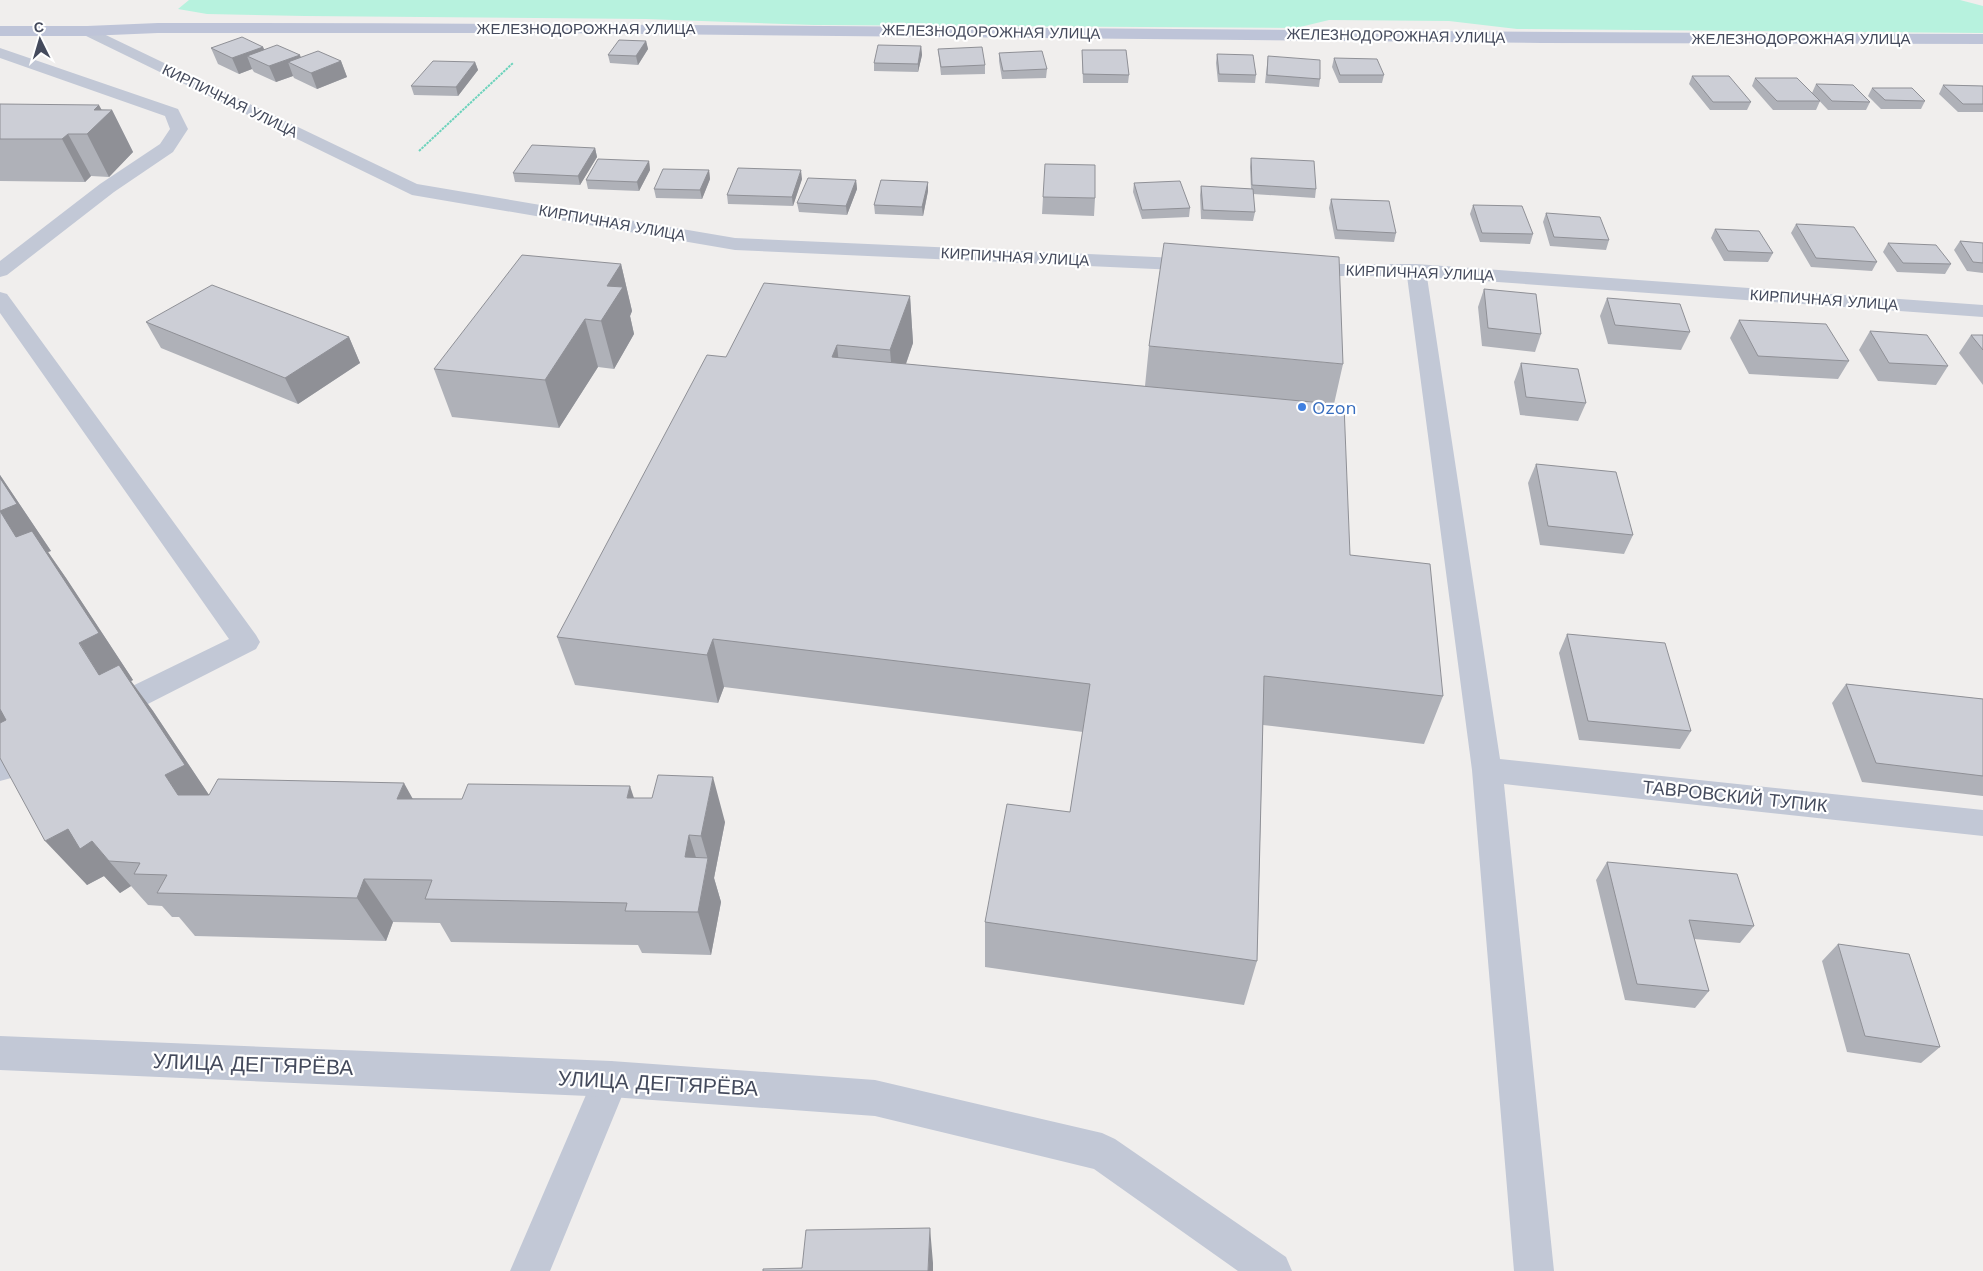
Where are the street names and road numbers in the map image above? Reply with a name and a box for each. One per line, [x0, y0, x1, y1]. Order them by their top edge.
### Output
street label: ЖЕЛЕЗНОДОРОЖНАЯ УЛИЦА [477, 20, 695, 38]
street label: ЖЕЛЕЗНОДОРОЖНАЯ УЛИЦА [881, 21, 1101, 43]
street label: ЖЕЛЕЗНОДОРОЖНАЯ УЛИЦА [1286, 25, 1506, 47]
street label: ЖЕЛЕЗНОДОРОЖНАЯ УЛИЦА [1692, 30, 1910, 48]
street label: КИРПИЧНАЯ УЛИЦА [159, 60, 301, 142]
street label: КИРПИЧНАЯ УЛИЦА [537, 201, 687, 245]
street label: КИРПИЧНАЯ УЛИЦА [940, 244, 1090, 270]
street label: КИРПИЧНАЯ УЛИЦА [1345, 261, 1495, 285]
street label: КИРПИЧНАЯ УЛИЦА [1749, 286, 1899, 314]
street label: ТАВРОВСКИЙ ТУПИК [1642, 776, 1829, 816]
street label: УЛИЦА ДЕГТЯРЁВА [152, 1048, 354, 1080]
street label: УЛИЦА ДЕГТЯРЁВА [557, 1065, 759, 1101]

